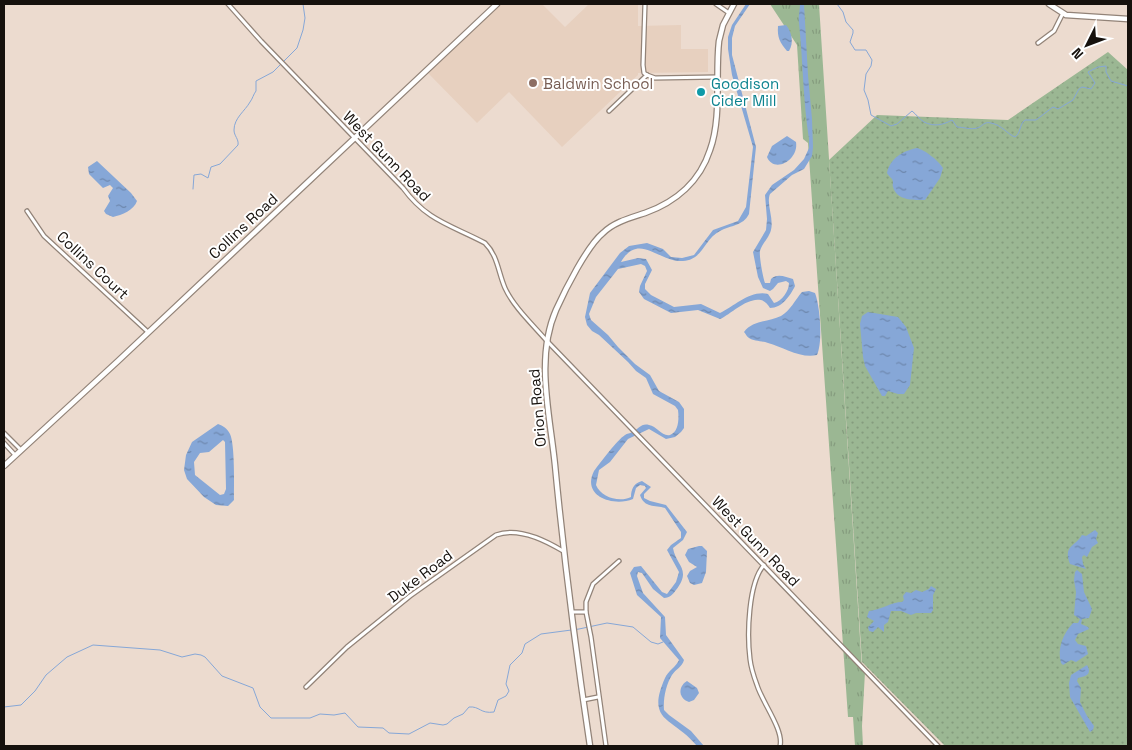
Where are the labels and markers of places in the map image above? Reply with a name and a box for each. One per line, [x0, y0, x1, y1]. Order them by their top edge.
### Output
place label: Baldwin School [543, 74, 653, 93]
place label: Goodison Cider Mill [711, 74, 779, 110]
marker: Baldwin School [527, 77, 539, 89]
marker: Goodison Cider Mill [695, 86, 707, 98]

